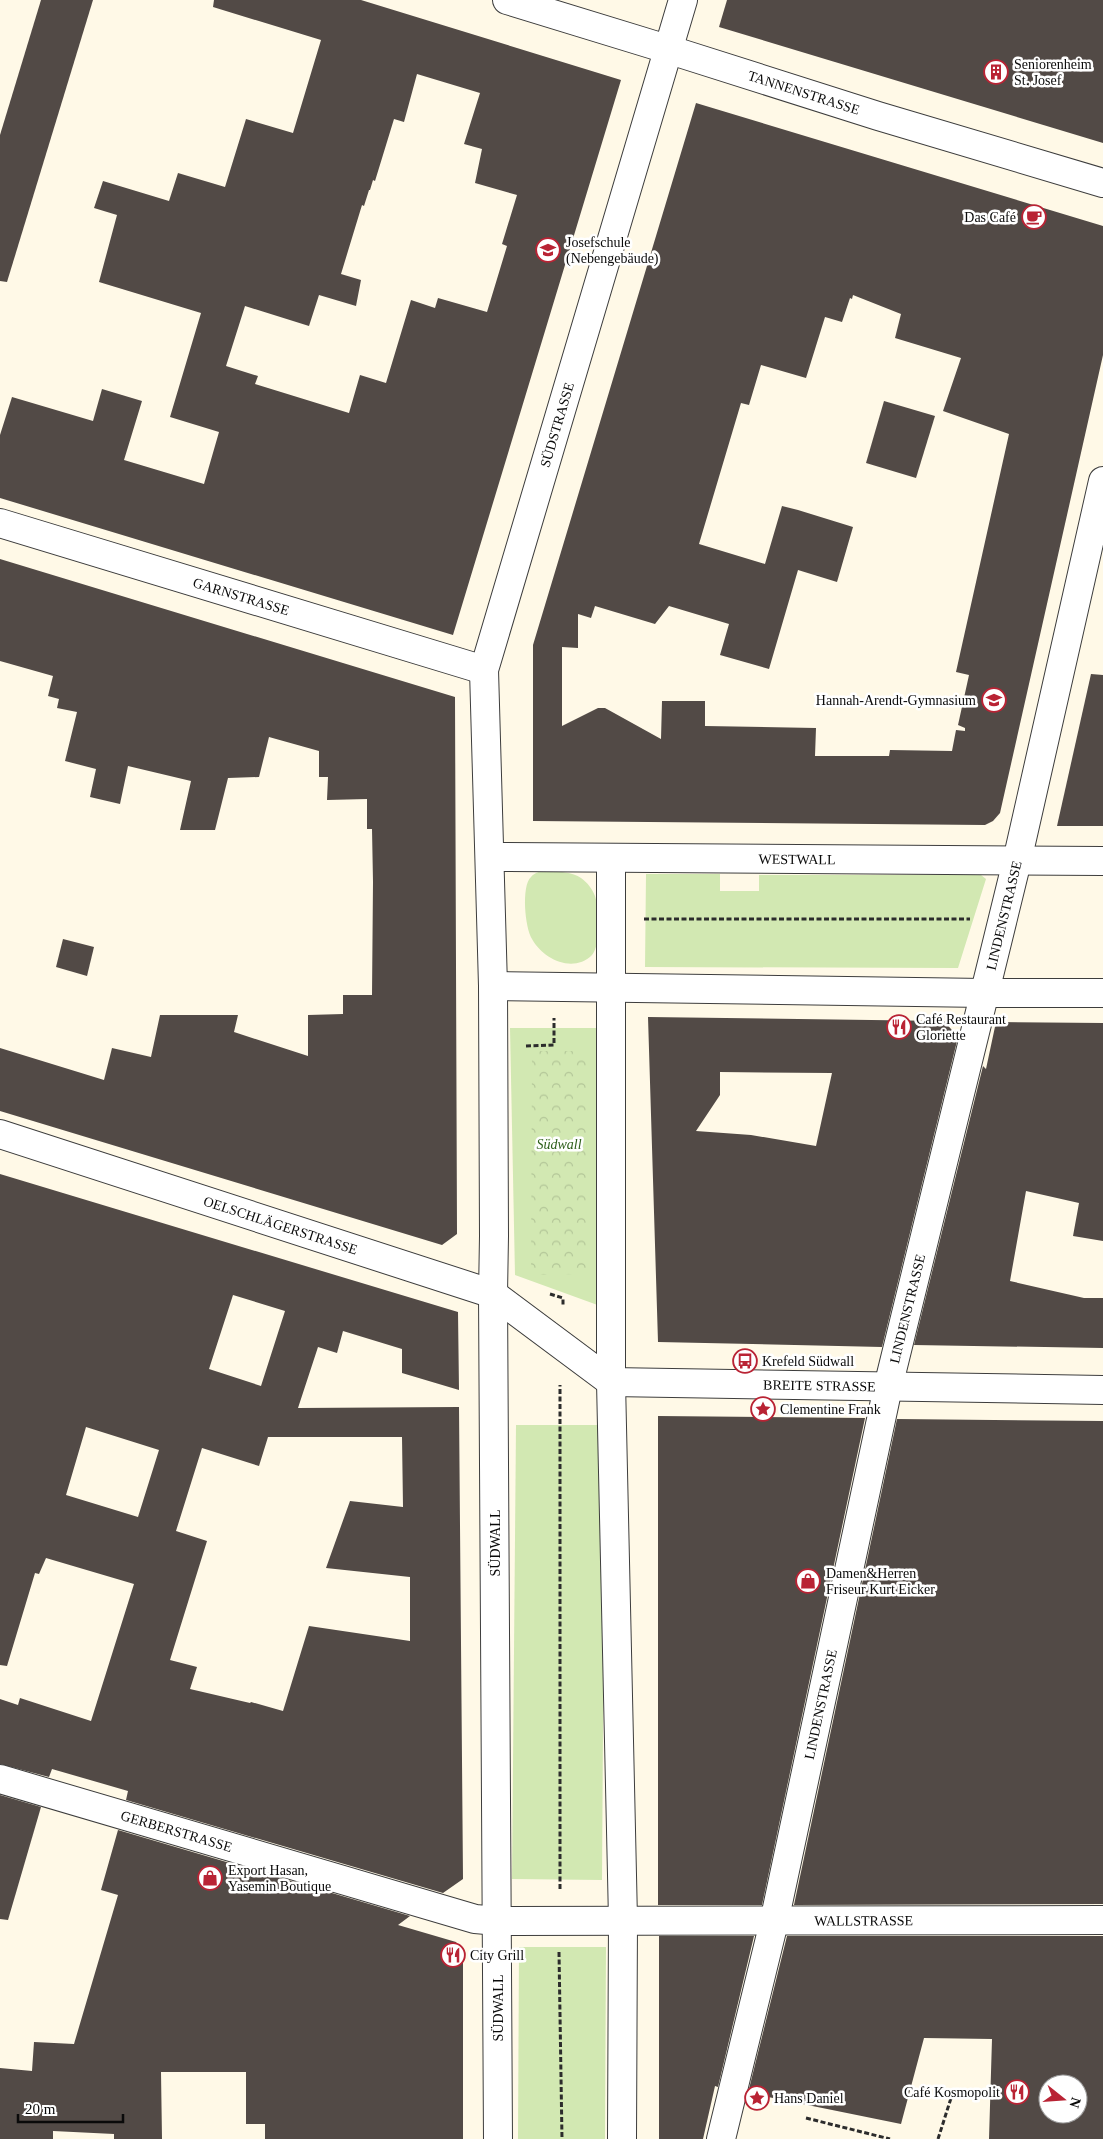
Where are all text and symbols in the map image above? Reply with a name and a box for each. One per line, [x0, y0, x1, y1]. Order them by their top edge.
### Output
place label: Seniorenheim St. Josef [1014, 57, 1092, 88]
building icon: Seniorenheim St. Josef [983, 59, 1009, 85]
street label: TANNENSTRASSE [746, 68, 862, 118]
cafe icon: Das Café [1021, 204, 1047, 230]
place label: Das Café [964, 210, 1016, 225]
place label: Josefschule (Nebengebäude) [566, 235, 659, 267]
school or university icon: Josefschule (Nebengebäude) [535, 237, 561, 263]
street label: SÜDSTRASSE [538, 381, 577, 469]
street label: GARNSTRASSE [191, 575, 291, 618]
school or university icon: Hannah-Arendt-Gymnasium [981, 687, 1007, 713]
place label: Hannah-Arendt-Gymnasium [816, 693, 976, 708]
street label: WESTWALL [758, 852, 836, 867]
street label: LINDENSTRASSE [984, 859, 1025, 972]
place label: Café Restaurant Gloriette [916, 1012, 1006, 1043]
restaurant icon: Café Restaurant Gloriette [886, 1014, 912, 1040]
park label: Südwall [536, 1137, 582, 1152]
street label: OELSCHLÄGERSTRASSE [201, 1194, 359, 1258]
street label: LINDENSTRASSE [887, 1253, 928, 1365]
bus stop icon: Krefeld Südwall [732, 1348, 758, 1374]
place label: Krefeld Südwall [762, 1354, 854, 1369]
street label: BREITE STRASSE [763, 1377, 876, 1394]
place icon: Clementine Frank [750, 1396, 776, 1422]
place label: Clementine Frank [780, 1402, 881, 1417]
street label: SÜDWALL [487, 1510, 503, 1576]
place label: Damen&Herren Friseur Kurt Eicker [826, 1566, 935, 1597]
shop icon: Damen&Herren Friseur Kurt Eicker [795, 1568, 821, 1594]
street label: LINDENSTRASSE [802, 1648, 840, 1761]
street label: GERBERSTRASSE [119, 1808, 234, 1855]
place label: Export Hasan, Yasemin Boutique [228, 1863, 331, 1894]
shop icon: Export Hasan, Yasemin Boutique [197, 1865, 223, 1891]
street label: WALLSTRASSE [814, 1913, 913, 1928]
restaurant icon: City Grill [440, 1942, 466, 1968]
place label: City Grill [470, 1948, 524, 1963]
street label: SÜDWALL [490, 1975, 506, 2041]
north arrow [1038, 2074, 1088, 2124]
restaurant icon: Café Kosmopolit [1004, 2079, 1030, 2105]
place icon: Hans Daniel [744, 2085, 770, 2111]
place label: Café Kosmopolit [904, 2085, 1000, 2100]
place label: Hans Daniel [774, 2091, 844, 2106]
scale bar [18, 2092, 122, 2124]
text: N [1066, 2096, 1084, 2110]
text: 20 m [25, 2101, 56, 2117]

